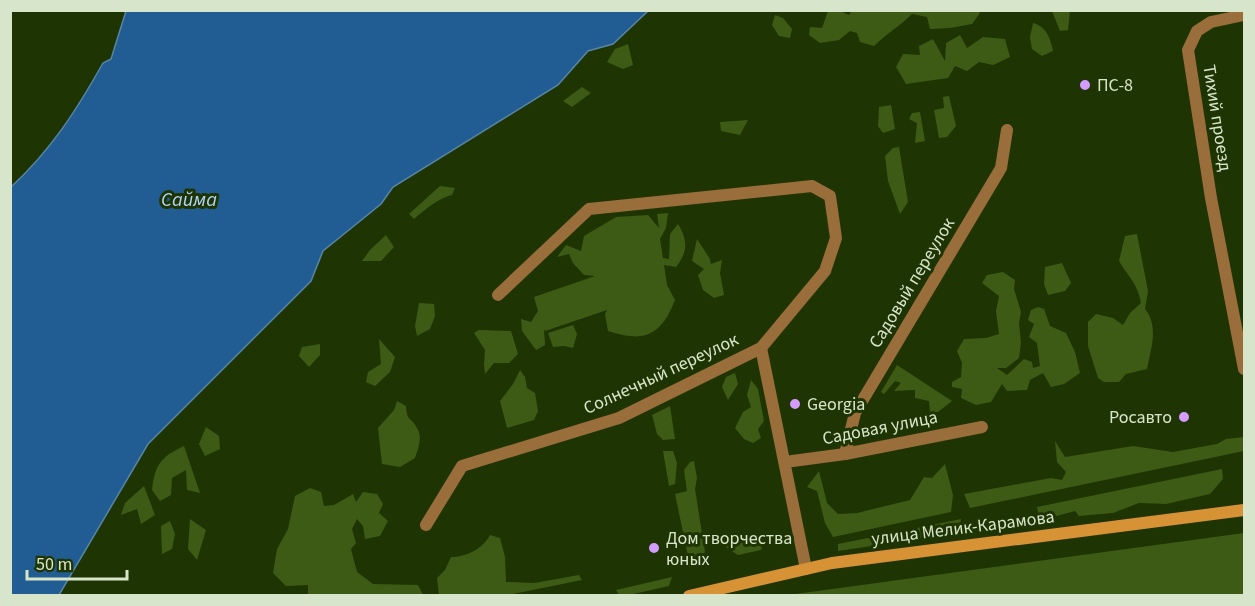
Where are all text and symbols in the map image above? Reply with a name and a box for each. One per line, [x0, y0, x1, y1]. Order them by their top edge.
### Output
street label: Тихий проезд [1196, 63, 1238, 173]
place label: ПС-8 [1097, 73, 1133, 98]
marker: ПС-8 [1078, 78, 1092, 92]
water label: Сайма [161, 186, 217, 214]
street label: Садовый переулок [863, 213, 961, 353]
street label: Солнечный переулок [579, 327, 743, 421]
place label: Georgia [807, 392, 865, 417]
marker: Georgia [788, 397, 802, 411]
street label: Садовая улица [820, 405, 940, 451]
place label: Росавто [1109, 405, 1172, 430]
marker: Росавто [1177, 410, 1191, 424]
street label: улица Мелик-Карамова [870, 504, 1056, 552]
place label: Дом творчества юных [666, 526, 792, 572]
marker: Дом творчества юных [647, 541, 661, 555]
scale bar [27, 543, 128, 581]
text: 50 m [36, 552, 72, 577]

